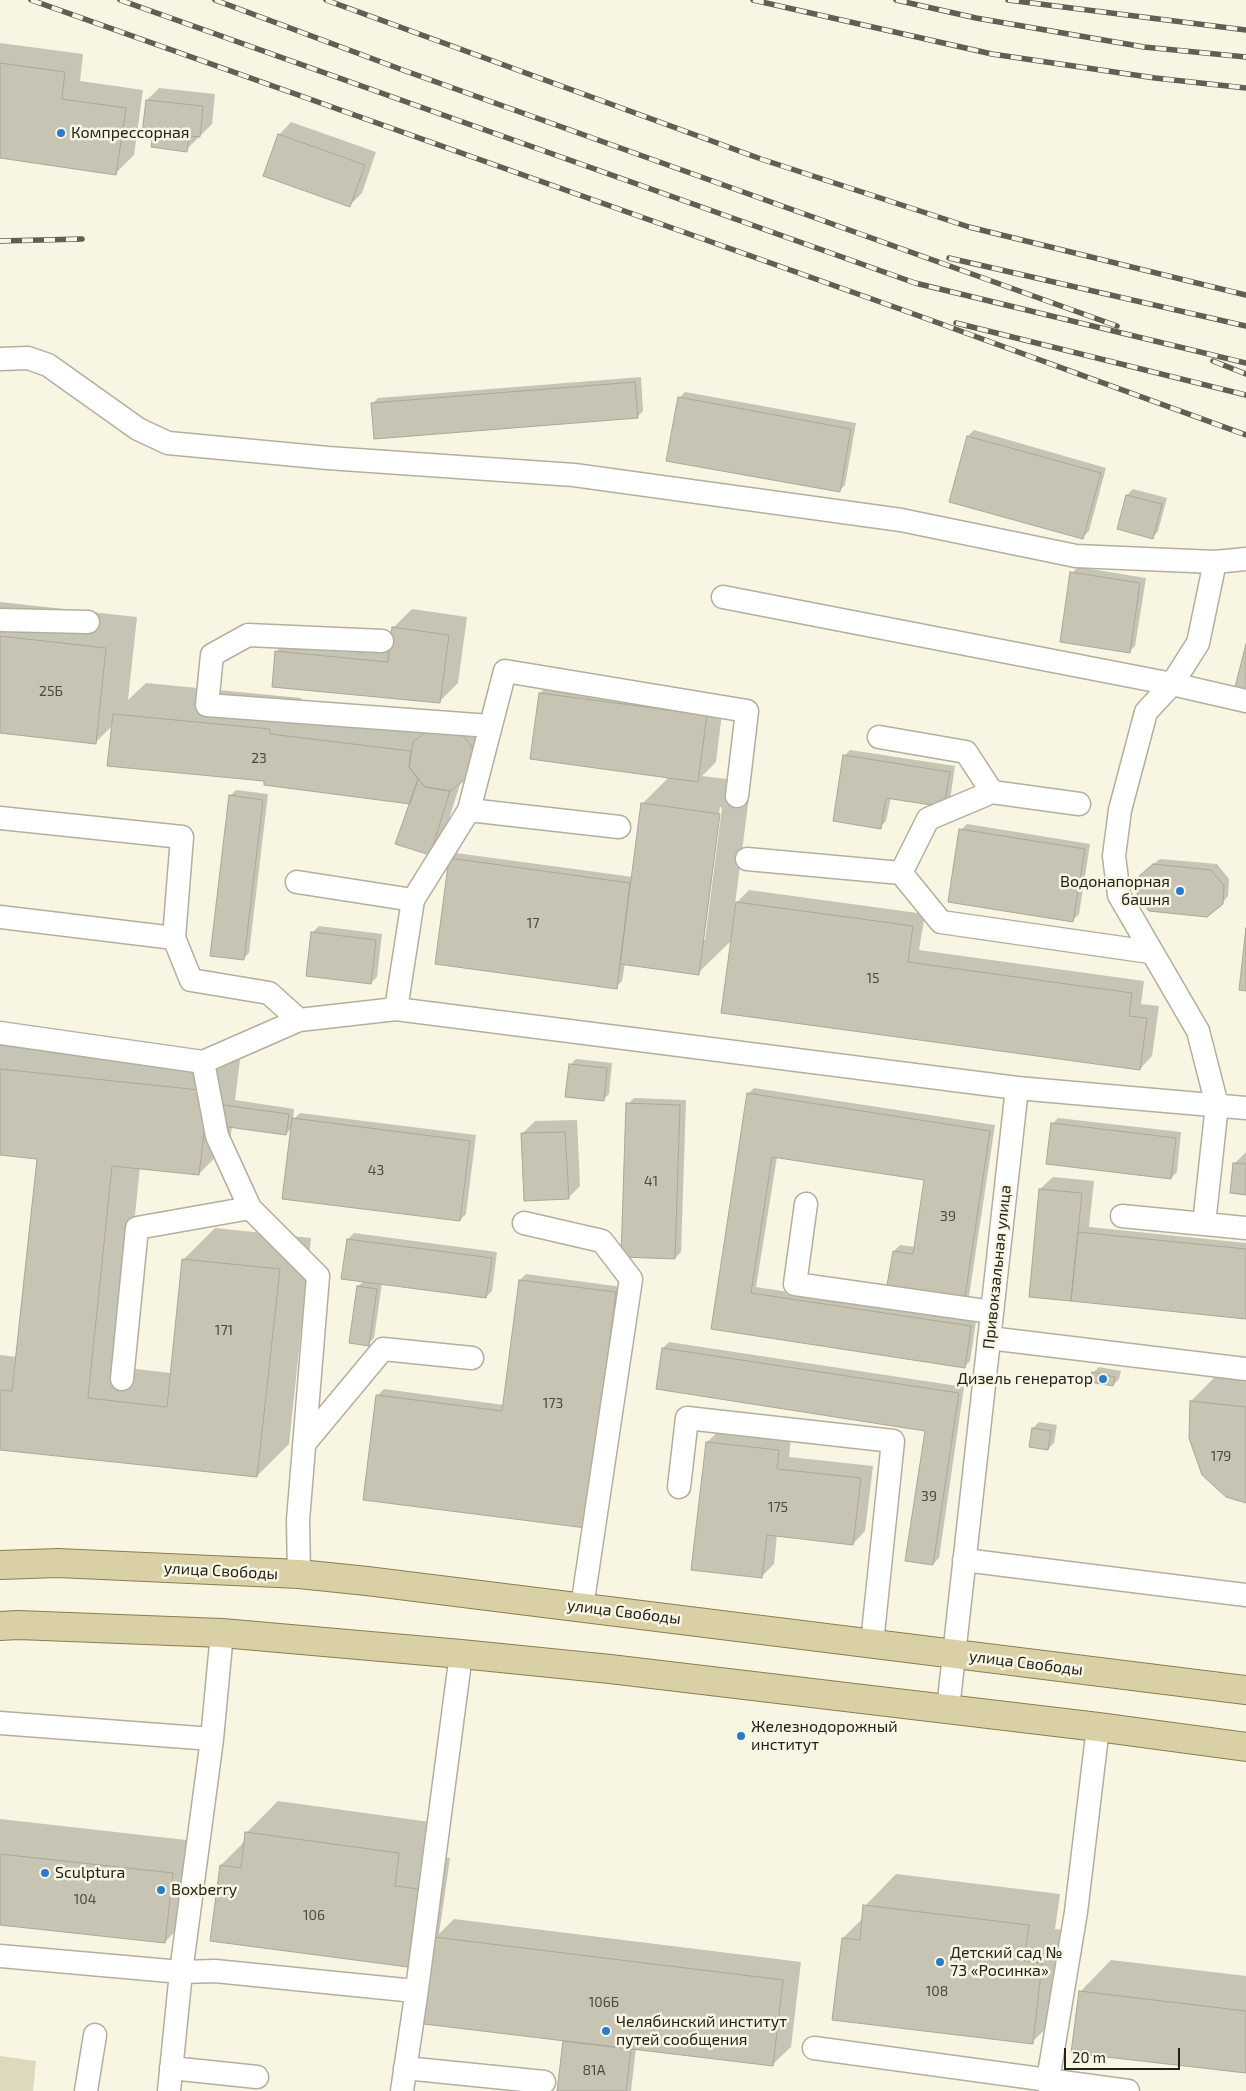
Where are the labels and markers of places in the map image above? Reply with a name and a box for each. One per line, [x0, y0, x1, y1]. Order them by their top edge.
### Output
place label: Компрессорная [71, 123, 190, 143]
marker: Компрессорная [55, 127, 67, 139]
place label: Водонапорная башня [1060, 872, 1170, 910]
marker: Водонапорная башня [1174, 885, 1186, 897]
place label: Дизель генератор [957, 1369, 1093, 1389]
marker: Дизель генератор [1097, 1373, 1109, 1385]
place label: Железнодорожный институт [751, 1717, 898, 1755]
marker: Железнодорожный институт [735, 1730, 747, 1742]
place label: Sculptura [55, 1863, 125, 1883]
marker: Sculptura [39, 1867, 51, 1879]
place label: Boxberry [171, 1880, 237, 1900]
marker: Boxberry [155, 1884, 167, 1896]
place label: Детский сад № 73 «Росинка» [950, 1943, 1063, 1981]
marker: Детский сад № 73 «Росинка» [934, 1956, 946, 1968]
place label: Челябинский институт путей сообщения [616, 2012, 787, 2050]
marker: Челябинский институт путей сообщения [600, 2025, 612, 2037]

